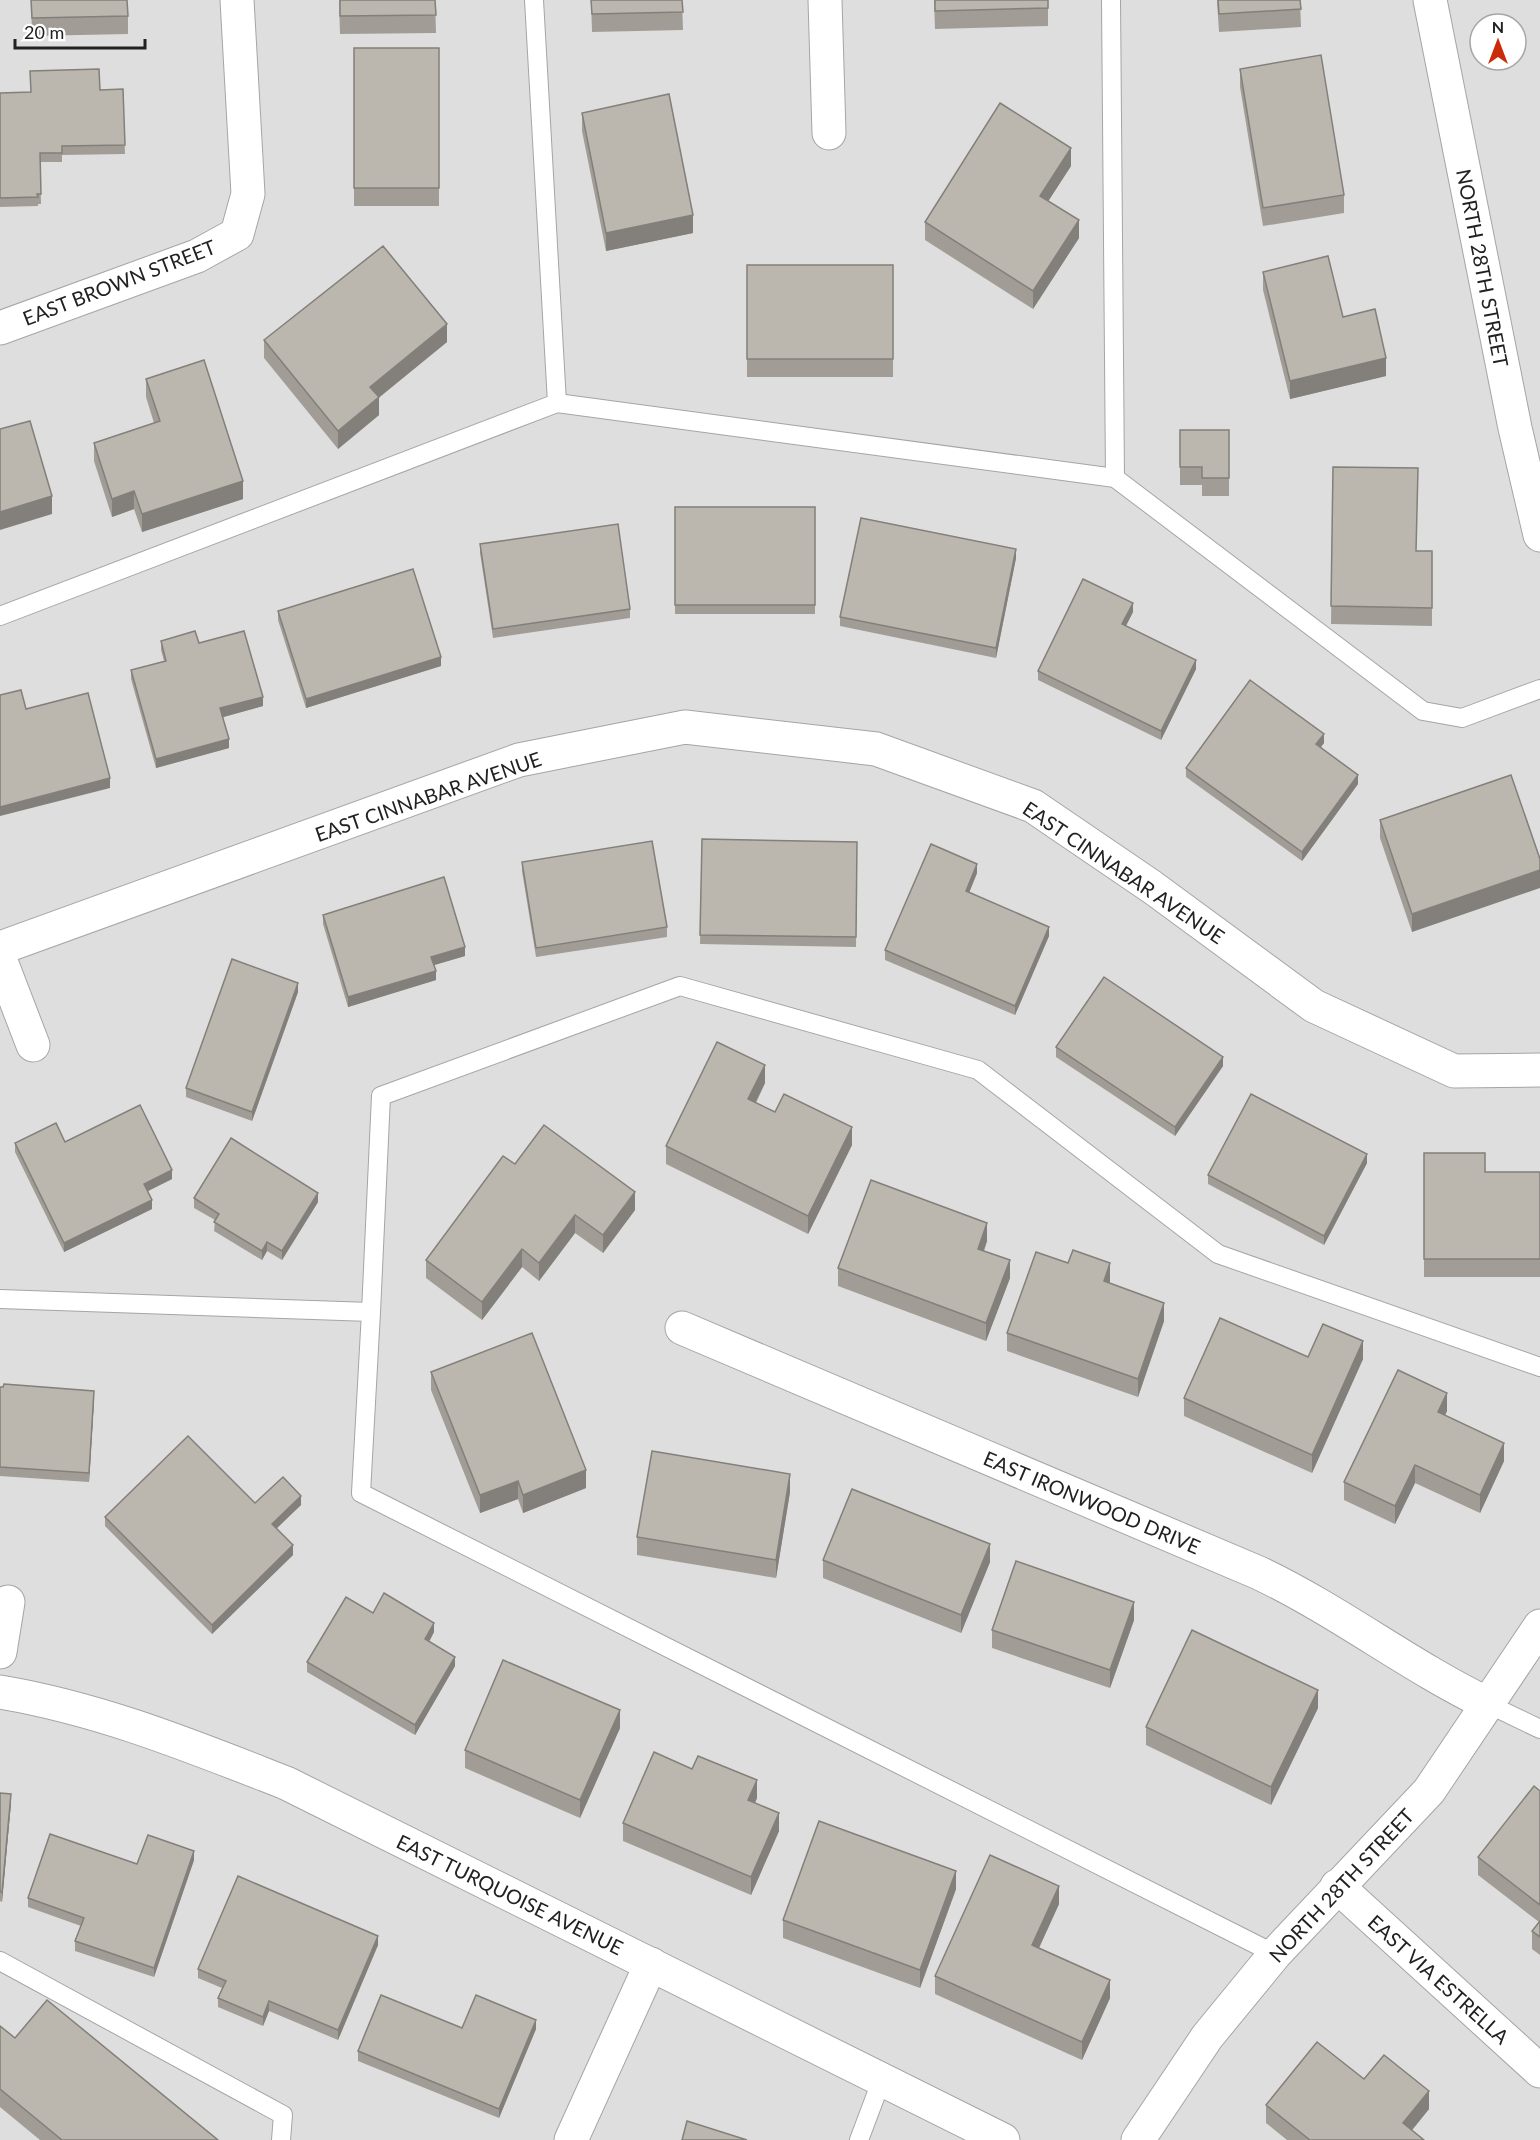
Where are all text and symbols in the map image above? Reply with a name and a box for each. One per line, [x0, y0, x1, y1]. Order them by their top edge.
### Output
scale bar [15, 12, 146, 50]
north arrow [1468, 12, 1528, 72]
text: N [1492, 17, 1504, 36]
text: 20 m [24, 21, 64, 43]
street label: NORTH 28TH STREET [1452, 167, 1514, 369]
street label: EAST BROWN STREET [19, 234, 219, 330]
street label: EAST CINNABAR AVENUE [312, 746, 544, 846]
street label: EAST CINNABAR AVENUE [1019, 796, 1229, 948]
street label: EAST IRONWOOD DRIVE [980, 1445, 1204, 1559]
street label: NORTH 28TH STREET [1264, 1803, 1418, 1967]
street label: EAST TURQUOISE AVENUE [393, 1829, 627, 1959]
street label: EAST VIA ESTRELLA [1364, 1910, 1515, 2049]

